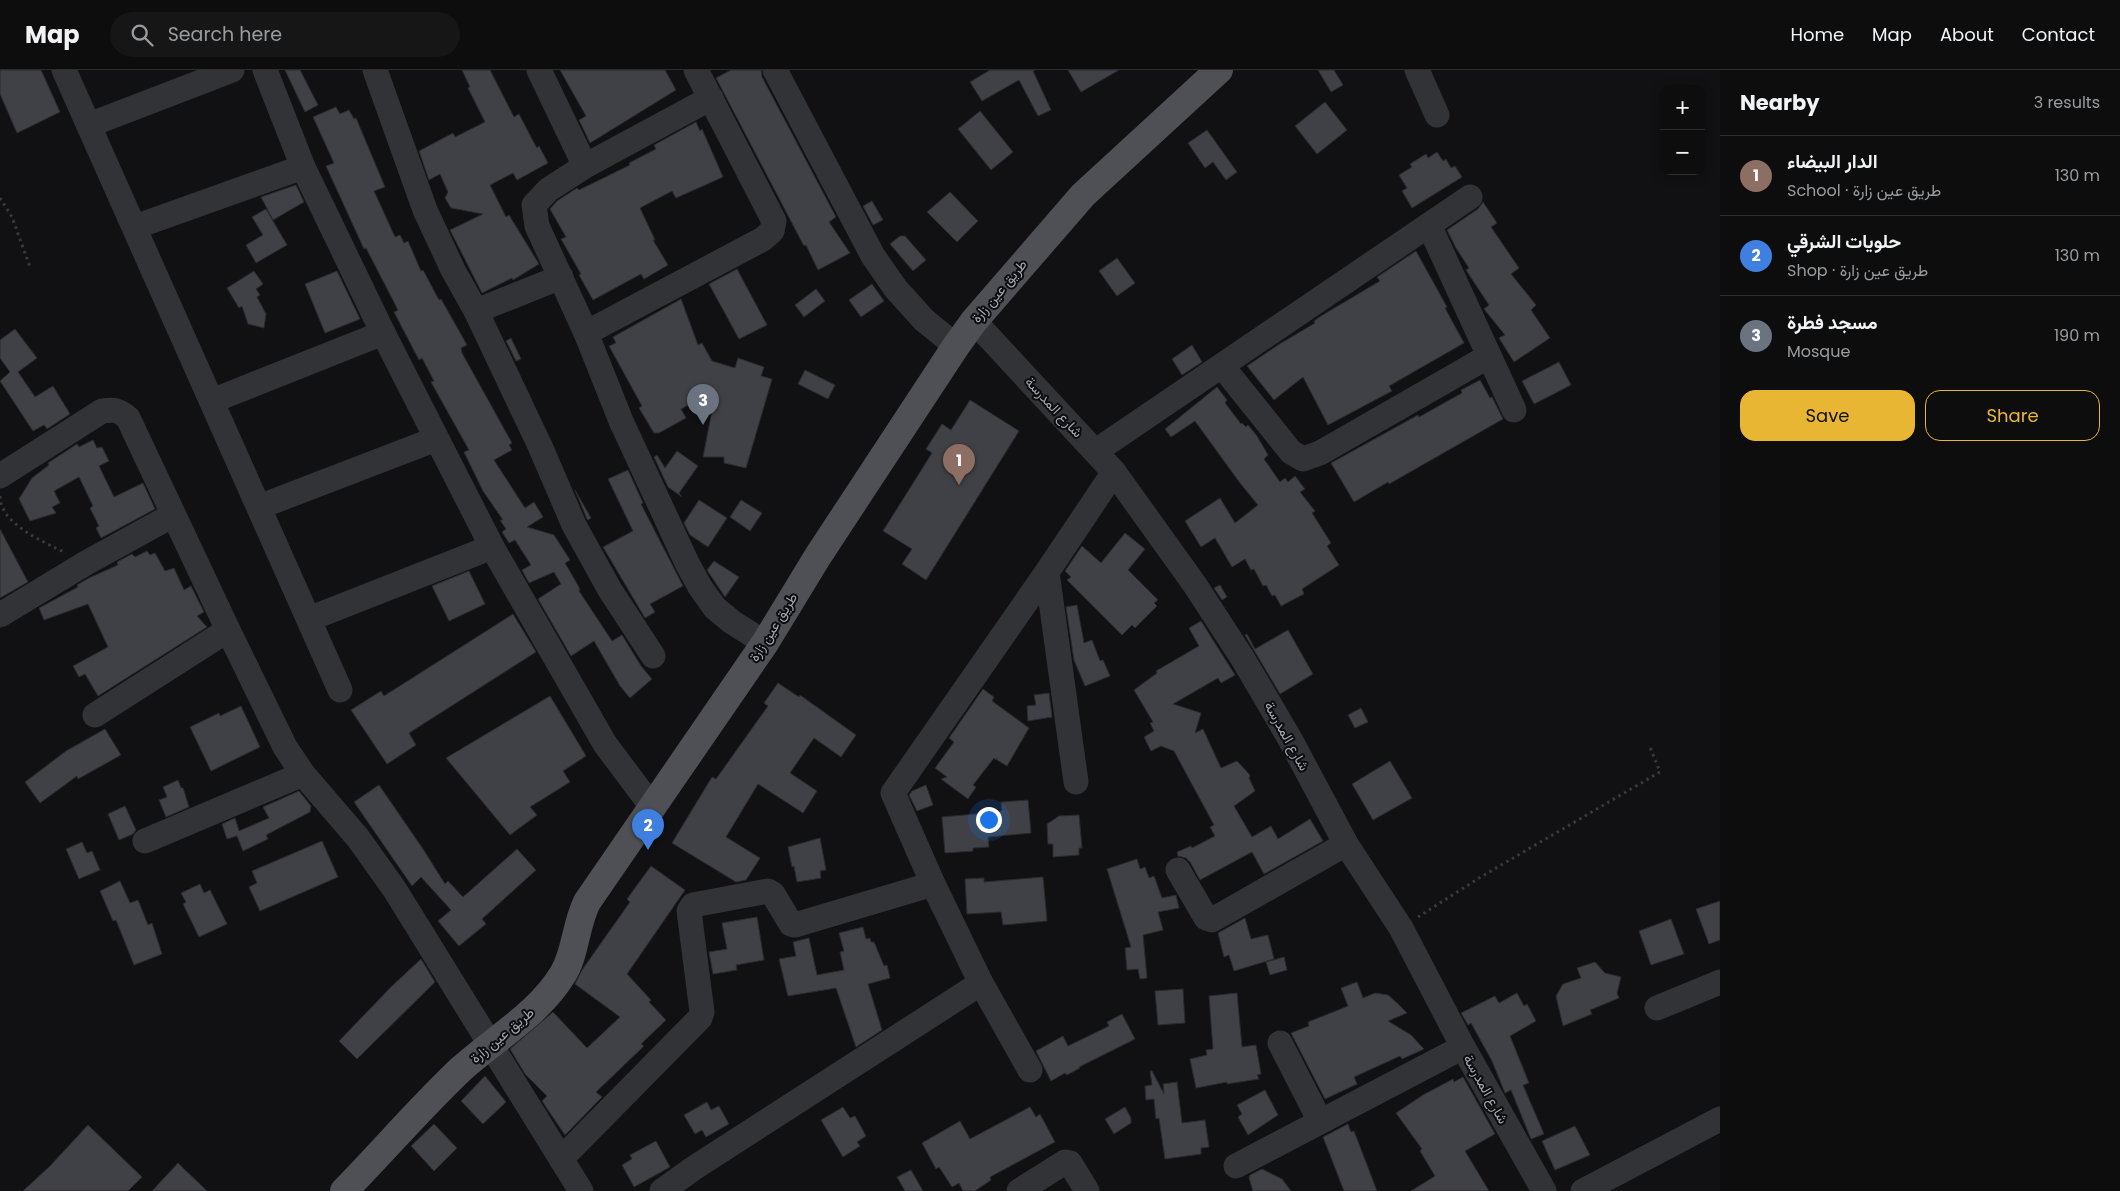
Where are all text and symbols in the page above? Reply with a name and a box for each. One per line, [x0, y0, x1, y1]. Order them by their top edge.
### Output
search box [110, 12, 460, 57]
text: Map [25, 18, 80, 51]
icon: search [128, 21, 156, 49]
text: Search here [168, 21, 282, 48]
text: Home [1790, 22, 1844, 47]
text: Map [1872, 22, 1912, 47]
text: About [1940, 22, 1994, 47]
text: Contact [2022, 22, 2095, 47]
map controls [1660, 85, 1705, 175]
button: + [1660, 85, 1705, 130]
text: Nearby [1740, 88, 1820, 117]
text: 3 results [2034, 91, 2100, 114]
button: − [1660, 130, 1705, 175]
text: الدار البيضاء [1787, 148, 1878, 175]
text: 1 [1753, 164, 1759, 187]
text: 130 m [2055, 164, 2100, 187]
text: School · طريق عين زارة [1787, 179, 1941, 202]
text: حلويات الشرقي [1787, 228, 1901, 255]
text: 2 [1751, 244, 1761, 267]
text: 130 m [2055, 244, 2100, 267]
street label: طريق عين زارة [966, 255, 1032, 327]
text: Shop · طريق عين زارة [1787, 259, 1928, 282]
text: مسجد فطرة [1787, 309, 1878, 336]
text: 3 [1751, 324, 1761, 347]
text: 190 m [2054, 324, 2100, 347]
text: Mosque [1787, 340, 1850, 363]
street label: شارع المدرسة [1020, 372, 1087, 443]
pin: 3 [687, 384, 719, 425]
button: Save [1740, 390, 1915, 441]
button: Share [1925, 390, 2100, 441]
pin: 1 [943, 444, 975, 485]
street label: طريق عين زارة [744, 589, 802, 665]
street label: شارع المدرسة [1259, 698, 1314, 775]
your location [976, 807, 1002, 833]
pin: 2 [632, 809, 664, 850]
street label: طريق عين زارة [466, 1002, 538, 1068]
street label: شارع المدرسة [1458, 1051, 1513, 1128]

